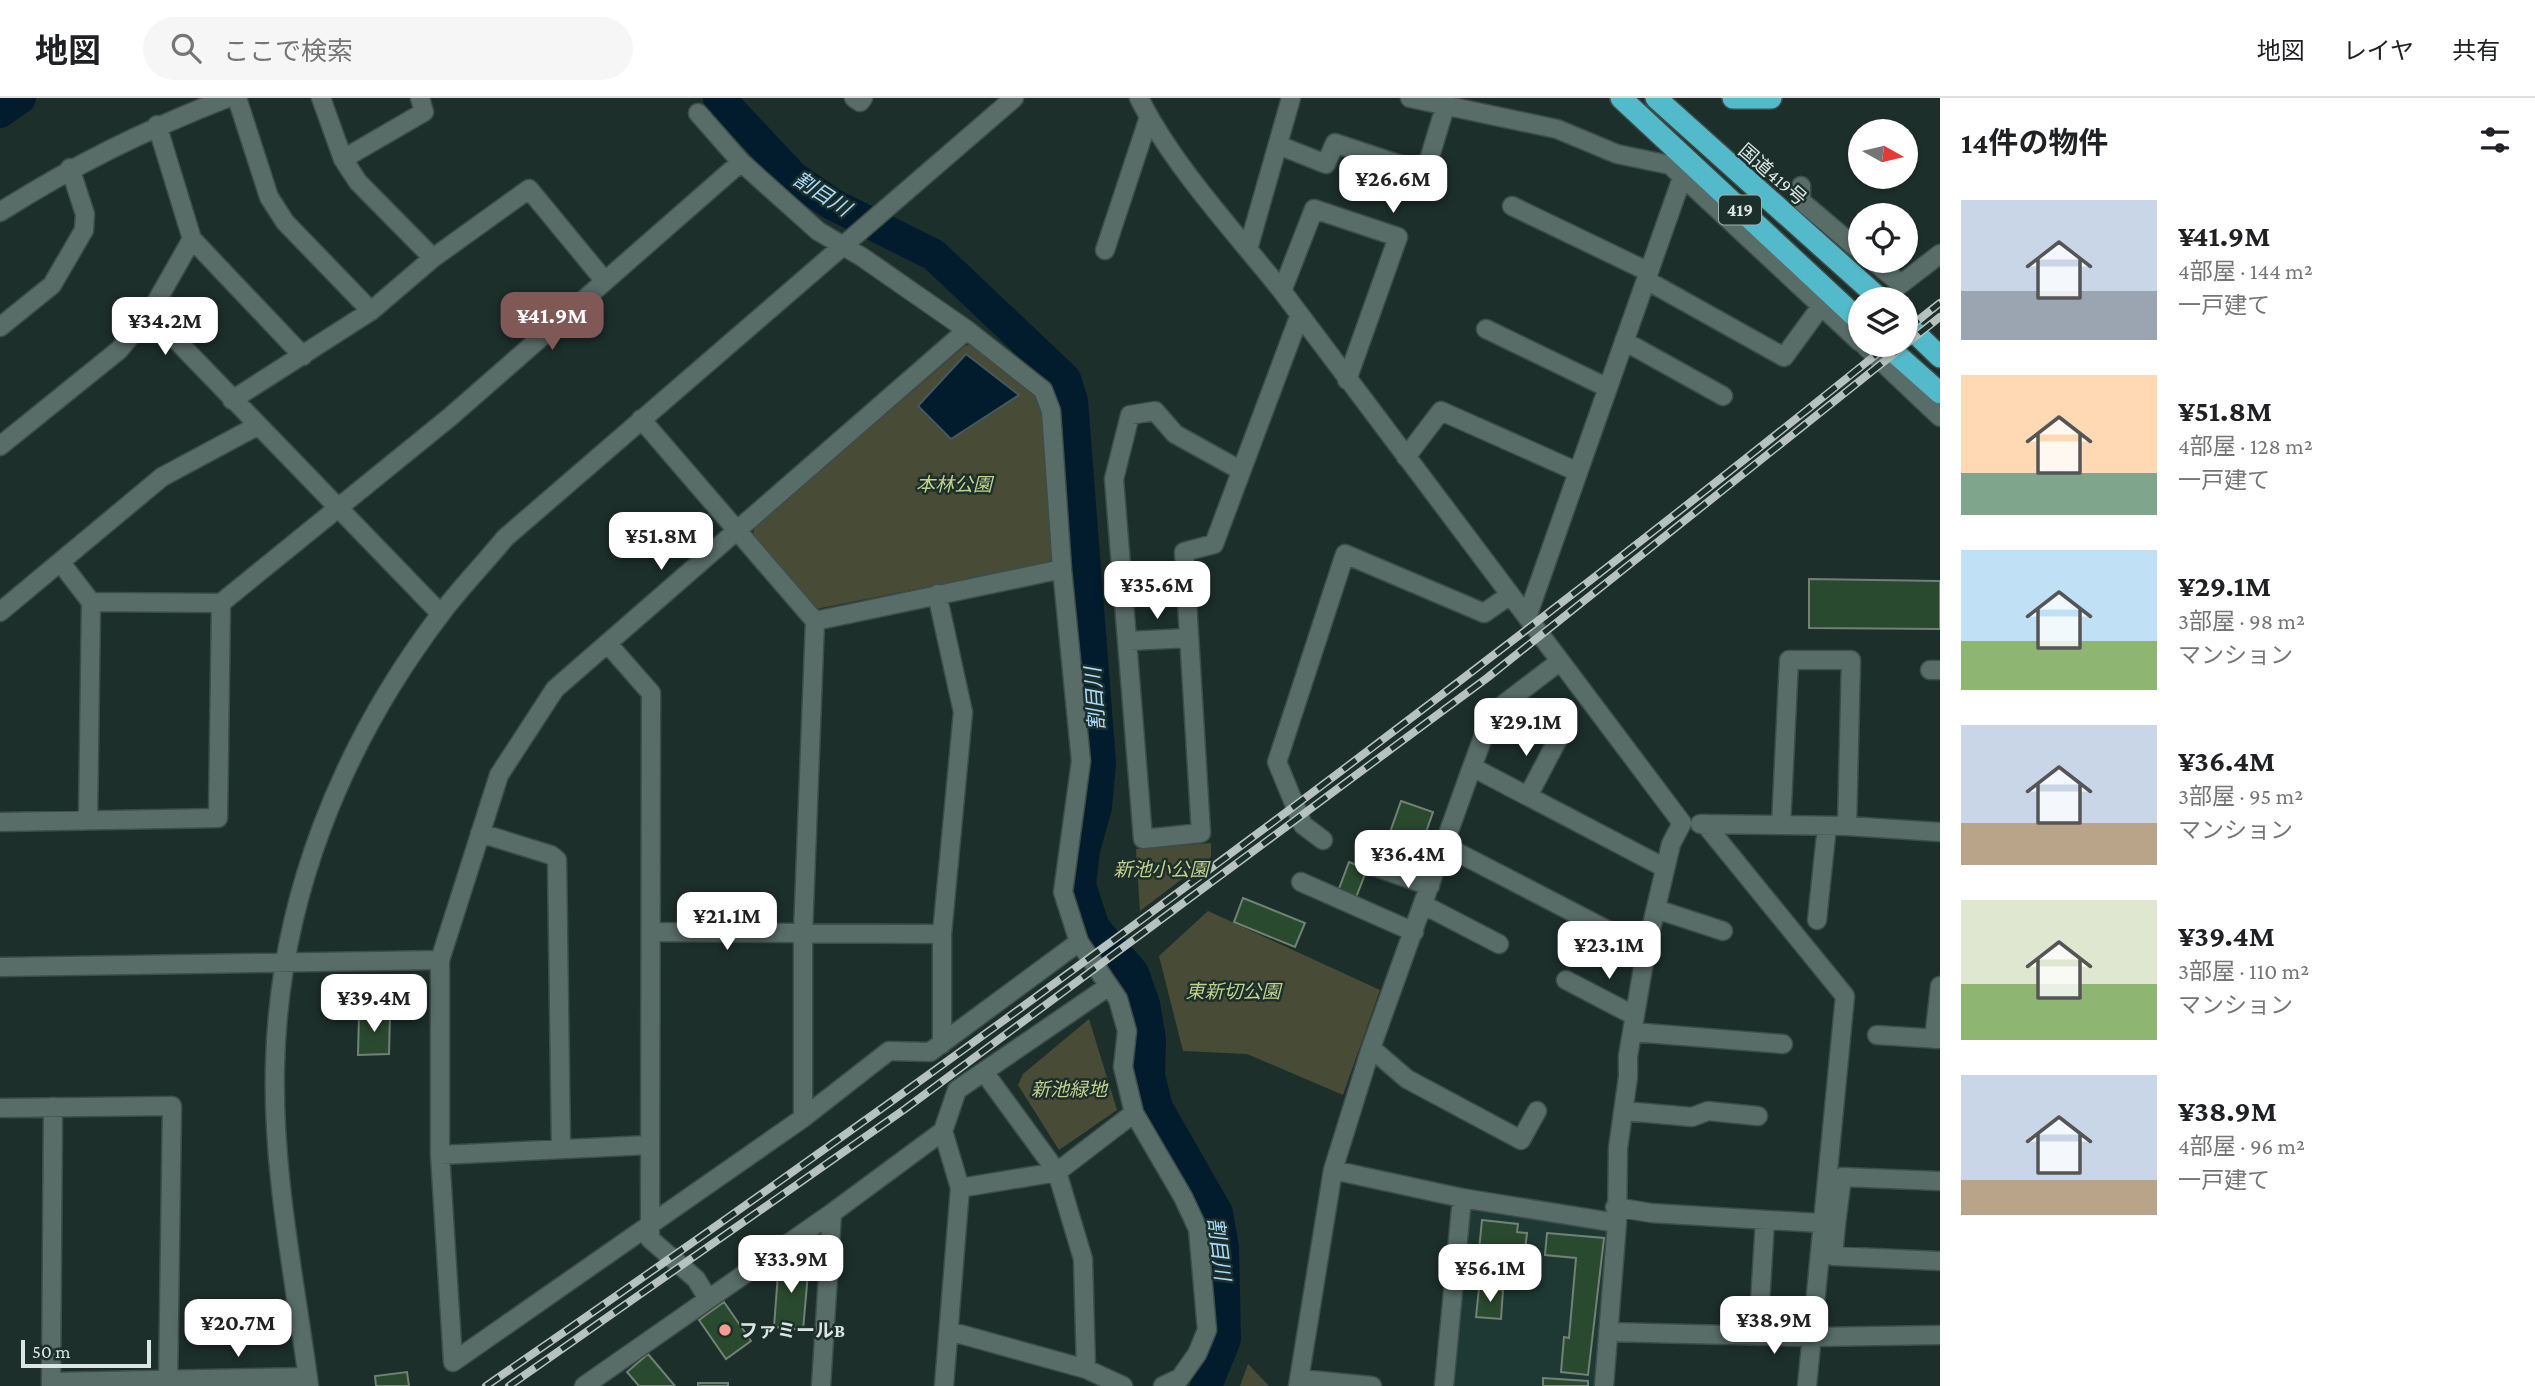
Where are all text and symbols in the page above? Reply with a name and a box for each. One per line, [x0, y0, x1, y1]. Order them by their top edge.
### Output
search box [143, 17, 633, 80]
icon: search [167, 29, 205, 67]
text: 地図 [35, 32, 101, 69]
text: ここで検索 [223, 37, 353, 66]
text: 地図 [2257, 37, 2305, 64]
text: レイヤ [2343, 37, 2414, 64]
text: 共有 [2452, 37, 2500, 64]
north arrow [1848, 119, 1918, 189]
map controls [1848, 119, 1918, 357]
icon: filters [2476, 121, 2514, 159]
text: 14件の物件 [1961, 126, 2108, 159]
street label: 国道419号 [1734, 138, 1812, 210]
pin: ¥26.6M [1336, 156, 1450, 215]
text: ¥26.6M [1355, 165, 1431, 191]
water label: 割目川 [789, 167, 857, 222]
road number: 419 [1719, 196, 1761, 225]
button: locate [1848, 203, 1918, 273]
text: ¥41.9M [2178, 219, 2270, 252]
icon: home [2017, 228, 2101, 312]
text: 4部屋 · 144 m² [2178, 258, 2313, 284]
button: layers [1848, 287, 1918, 357]
pin: ¥41.9M [495, 292, 609, 352]
text: 一戸建て [2178, 292, 2270, 318]
pin: ¥34.2M [108, 298, 222, 357]
text: ¥41.9M [517, 302, 587, 328]
text: ¥34.2M [128, 307, 202, 333]
text: ¥51.8M [2178, 394, 2272, 427]
icon: home [2017, 403, 2101, 487]
text: 4部屋 · 128 m² [2178, 433, 2313, 459]
text: 一戸建て [2178, 467, 2270, 493]
park label: 本林公園 [916, 474, 995, 495]
pin: ¥51.8M [604, 512, 718, 572]
text: ¥51.8M [625, 522, 697, 548]
pin: ¥35.6M [1100, 561, 1214, 621]
text: ¥29.1M [2178, 569, 2271, 602]
text: ¥35.6M [1120, 571, 1194, 597]
icon: home [2017, 578, 2101, 662]
text: 3部屋 · 98 m² [2178, 608, 2305, 634]
text: マンション [2178, 642, 2293, 668]
water label: 割目川 [1081, 665, 1109, 731]
pin: ¥29.1M [1469, 698, 1583, 758]
text: ¥29.1M [1490, 708, 1562, 734]
text: ¥36.4M [2178, 744, 2275, 777]
icon: home [2017, 753, 2101, 837]
text: 3部屋 · 95 m² [2178, 783, 2303, 809]
text: マンション [2178, 817, 2293, 843]
pin: ¥36.4M [1351, 830, 1465, 890]
text: ¥36.4M [1371, 840, 1445, 866]
park label: 新池小公園 [1113, 859, 1211, 880]
pin: ¥21.1M [670, 892, 784, 952]
text: ¥21.1M [693, 902, 761, 928]
text: ¥39.4M [2178, 919, 2275, 952]
pin: ¥23.1M [1552, 922, 1666, 981]
icon: home [2017, 928, 2101, 1012]
text: ¥23.1M [1574, 931, 1644, 957]
text: 3部屋 · 110 m² [2178, 958, 2309, 984]
pin: ¥39.4M [317, 974, 431, 1034]
park label: 東新切公園 [1185, 981, 1283, 1002]
text: ¥39.4M [337, 984, 411, 1010]
text: マンション [2178, 992, 2293, 1018]
park label: 新池緑地 [1031, 1079, 1109, 1100]
text: ¥38.9M [2178, 1094, 2277, 1127]
icon: home [2017, 1103, 2101, 1187]
text: 4部屋 · 96 m² [2178, 1133, 2305, 1159]
text: 一戸建て [2178, 1167, 2270, 1193]
water label: 割目川 [1203, 1216, 1235, 1284]
pin: ¥33.9M [734, 1236, 848, 1295]
pin: ¥56.1M [1433, 1244, 1547, 1304]
text: ¥33.9M [754, 1245, 828, 1271]
text: ¥56.1M [1454, 1254, 1526, 1280]
pin: ¥38.9M [1717, 1296, 1831, 1356]
pin: ¥20.7M [181, 1300, 295, 1359]
text: ¥38.9M [1736, 1306, 1812, 1332]
text: ¥20.7M [201, 1309, 275, 1335]
place label: ファミールB [739, 1320, 845, 1341]
marker: ファミールB [717, 1322, 733, 1338]
scale bar [21, 1337, 150, 1369]
text: 50 m [32, 1341, 71, 1362]

